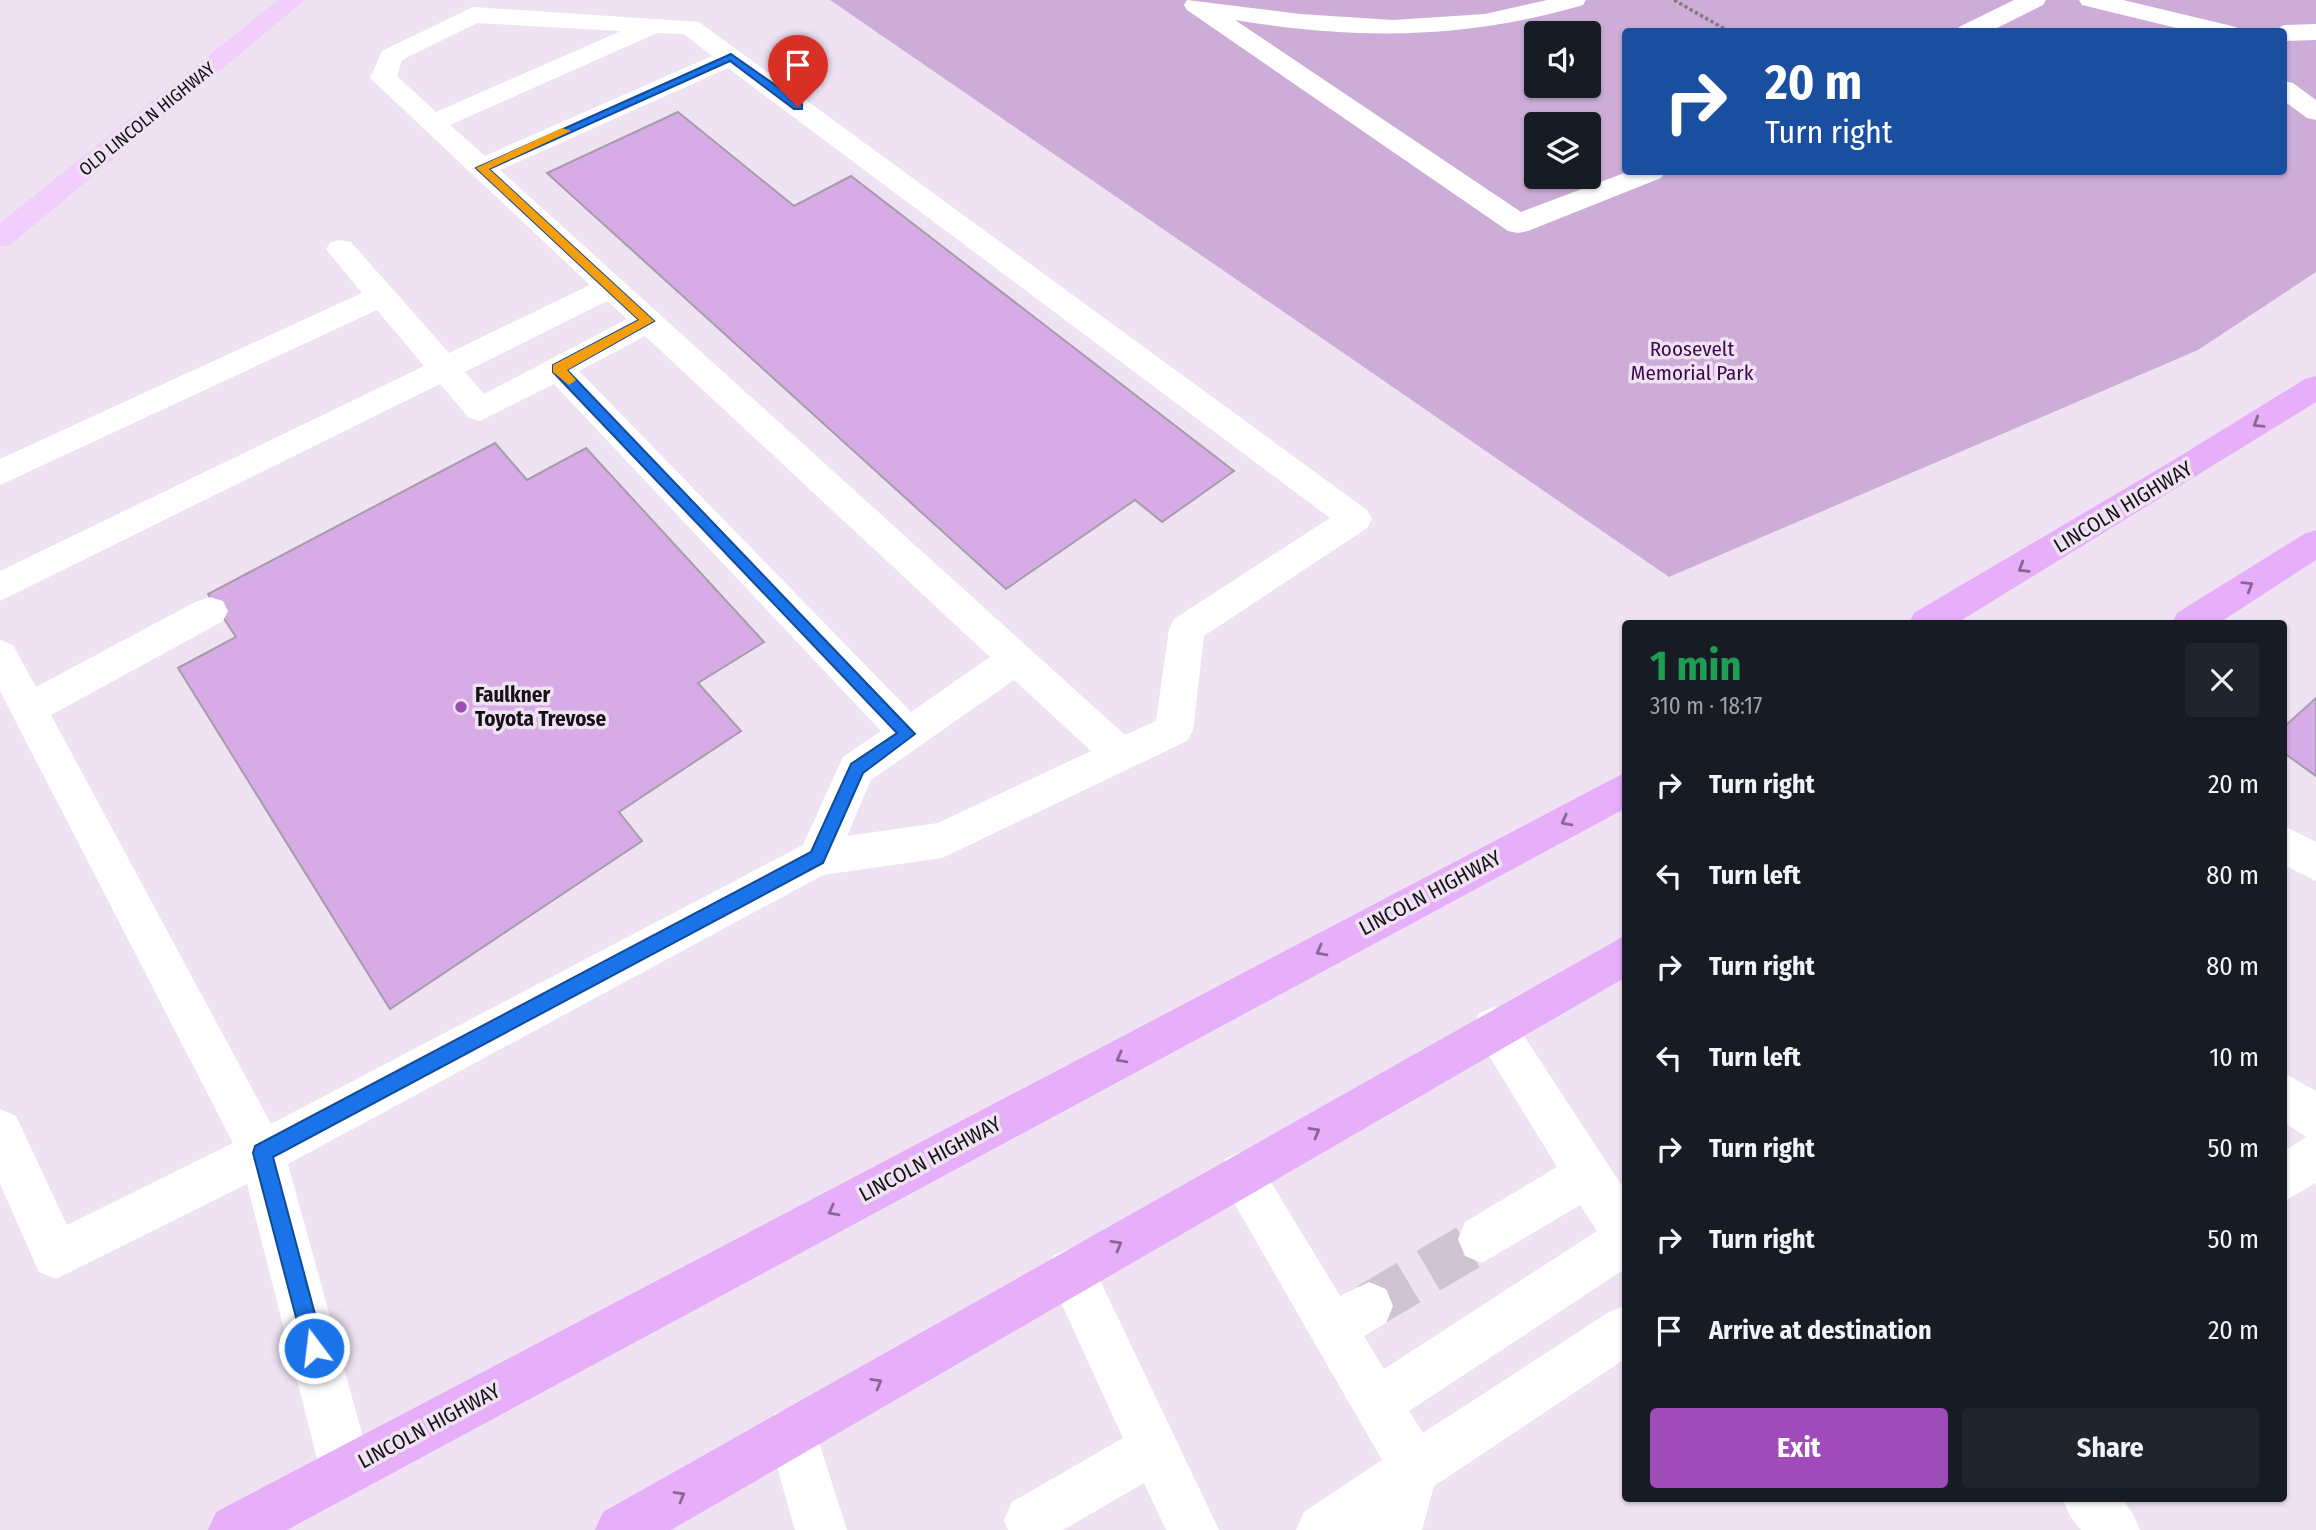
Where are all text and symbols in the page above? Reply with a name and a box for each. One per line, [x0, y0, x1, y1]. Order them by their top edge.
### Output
map controls [1524, 21, 1601, 189]
button: sound [1524, 21, 1601, 98]
pin [768, 35, 828, 107]
icon: arrive [779, 46, 817, 84]
text: 20 m [1765, 53, 1862, 112]
icon: right [1650, 56, 1741, 147]
street label: OLD LINCOLN HIGHWAY [75, 57, 219, 181]
button: layers [1524, 112, 1601, 189]
text: Turn right [1765, 113, 1892, 151]
park label: Roosevelt Memorial Park [1631, 336, 1754, 386]
one-way arrow [2253, 415, 2266, 428]
street label: LINCOLN HIGHWAY [2049, 455, 2198, 559]
one-way arrow [2017, 559, 2030, 572]
one-way arrow [2240, 582, 2253, 595]
text: 1 min [1650, 641, 1741, 691]
button: close [2185, 643, 2259, 717]
place label: Faulkner Toyota Trevose [475, 682, 607, 732]
text: 310 m · 18:17 [1650, 692, 1762, 720]
marker: Faulkner Toyota Trevose [453, 699, 469, 715]
icon: right [1650, 766, 1688, 804]
text: Turn right [1709, 769, 1815, 800]
text: 20 m [2208, 769, 2259, 800]
one-way arrow [1560, 813, 1573, 826]
street label: LINCOLN HIGHWAY [1355, 844, 1506, 941]
icon: left [1650, 857, 1688, 895]
text: Turn left [1709, 860, 1801, 891]
text: 80 m [2206, 860, 2259, 891]
one-way arrow [1316, 943, 1329, 956]
icon: right [1650, 948, 1688, 986]
text: Turn right [1709, 951, 1815, 982]
text: 80 m [2206, 951, 2259, 982]
icon: left [1650, 1039, 1688, 1077]
text: Turn left [1709, 1042, 1801, 1073]
text: 10 m [2209, 1042, 2259, 1073]
one-way arrow [1115, 1050, 1128, 1063]
street label: LINCOLN HIGHWAY [855, 1110, 1006, 1207]
one-way arrow [1307, 1127, 1320, 1140]
icon: right [1650, 1130, 1688, 1168]
text: Turn right [1709, 1133, 1815, 1164]
text: 50 m [2207, 1133, 2259, 1164]
one-way arrow [828, 1203, 840, 1216]
icon: right [1650, 1221, 1688, 1259]
text: Turn right [1709, 1224, 1815, 1255]
text: 50 m [2207, 1224, 2259, 1255]
one-way arrow [1110, 1240, 1123, 1253]
position arrow [277, 1311, 351, 1385]
icon: arrive [1650, 1312, 1688, 1350]
text: Arrive at destination [1709, 1315, 1932, 1346]
text: 20 m [2208, 1315, 2259, 1346]
street label: LINCOLN HIGHWAY [354, 1377, 505, 1474]
one-way arrow [870, 1378, 883, 1391]
button: Exit [1650, 1408, 1948, 1488]
button: Share [1962, 1408, 2259, 1488]
one-way arrow [673, 1491, 685, 1504]

